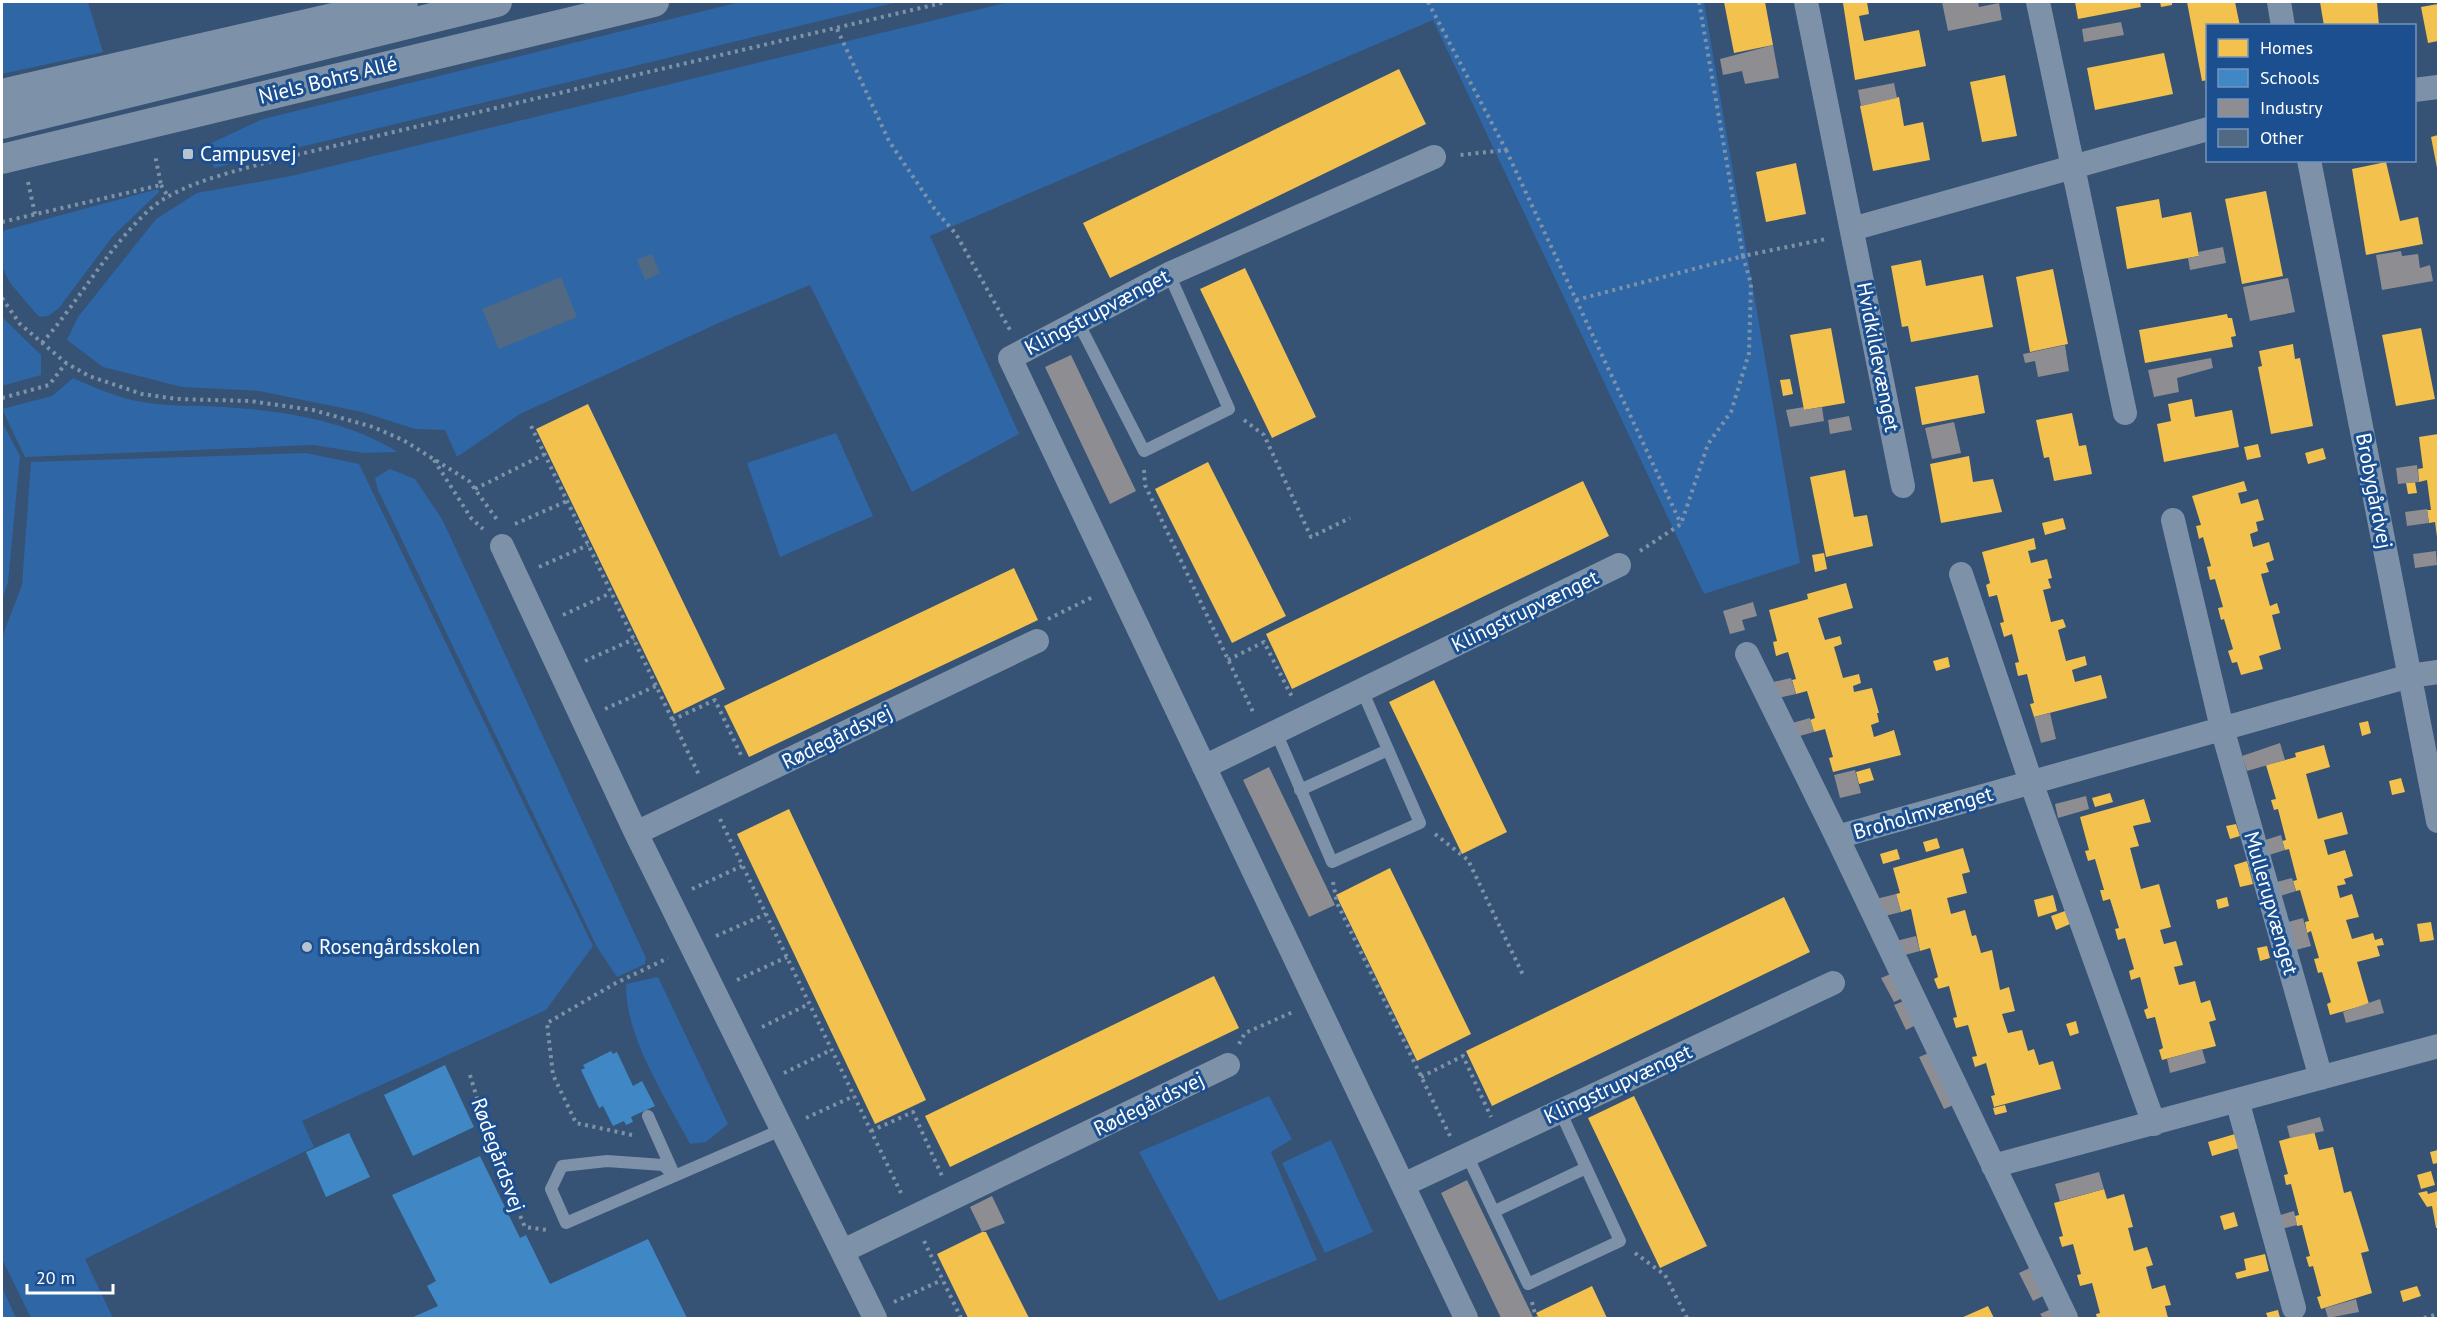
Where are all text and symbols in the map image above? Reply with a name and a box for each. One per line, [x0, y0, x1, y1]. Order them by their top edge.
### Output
legend [2206, 24, 2416, 162]
text: Homes [2260, 36, 2313, 59]
street label: Niels Bohrs Allé [256, 49, 400, 110]
text: Schools [2260, 66, 2320, 89]
text: Industry [2260, 96, 2323, 119]
text: Other [2260, 126, 2304, 149]
place label: Campusvej [200, 140, 297, 167]
marker: Campusvej [181, 147, 195, 161]
street label: Klingstrupvænget [1020, 262, 1174, 361]
street label: Hvidkildevænget [1851, 280, 1906, 434]
street label: Brobygårdvej [2350, 431, 2399, 551]
street label: Klingstrupvænget [1447, 563, 1603, 658]
street label: Rødegårdsvej [777, 698, 896, 775]
street label: Broholmvænget [1850, 780, 1996, 845]
street label: Mullerupvænget [2238, 828, 2305, 978]
place label: Rosengårdsskolen [319, 933, 480, 960]
marker: Rosengårdsskolen [300, 940, 314, 954]
street label: Klingstrupvænget [1539, 1037, 1696, 1130]
street label: Rødegårdsvej [1089, 1065, 1208, 1142]
street label: Rødegårdsvej [465, 1094, 532, 1216]
scale bar [27, 1257, 112, 1295]
text: 20 m [36, 1266, 75, 1289]

